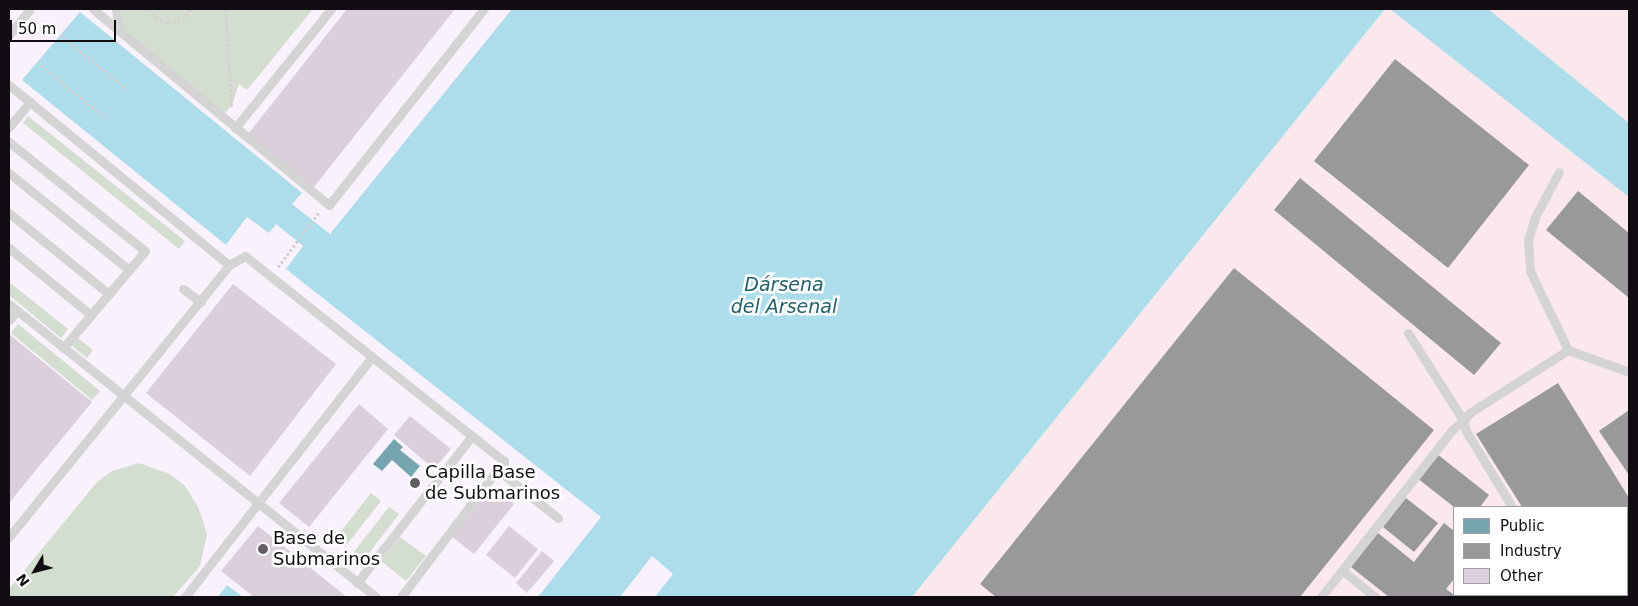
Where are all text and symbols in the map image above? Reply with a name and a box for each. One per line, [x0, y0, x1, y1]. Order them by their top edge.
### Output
scale bar [12, 10, 119, 42]
text: 50 m [18, 20, 56, 38]
water label: Dársena del Arsenal [731, 274, 837, 318]
place label: Capilla Base de Submarinos [425, 462, 560, 504]
marker: Capilla Base de Submarinos [409, 477, 421, 489]
legend [1453, 506, 1628, 596]
text: Public [1500, 517, 1544, 535]
place label: Base de Submarinos [273, 528, 380, 570]
text: Industry [1500, 542, 1562, 560]
marker: Base de Submarinos [257, 543, 269, 555]
north arrow [10, 546, 60, 596]
text: Other [1500, 567, 1543, 585]
text: N [13, 571, 33, 590]

